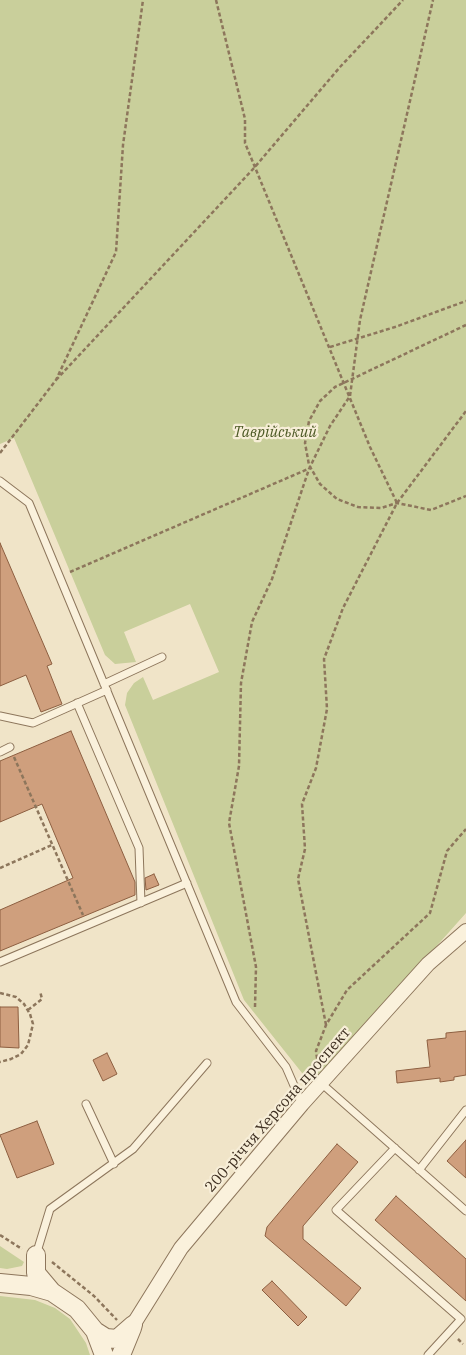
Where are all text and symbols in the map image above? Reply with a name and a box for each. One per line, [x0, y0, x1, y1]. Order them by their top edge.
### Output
park label: Таврійський [233, 424, 317, 442]
street label: 200-річчя Херсона проспект [202, 1024, 354, 1196]

